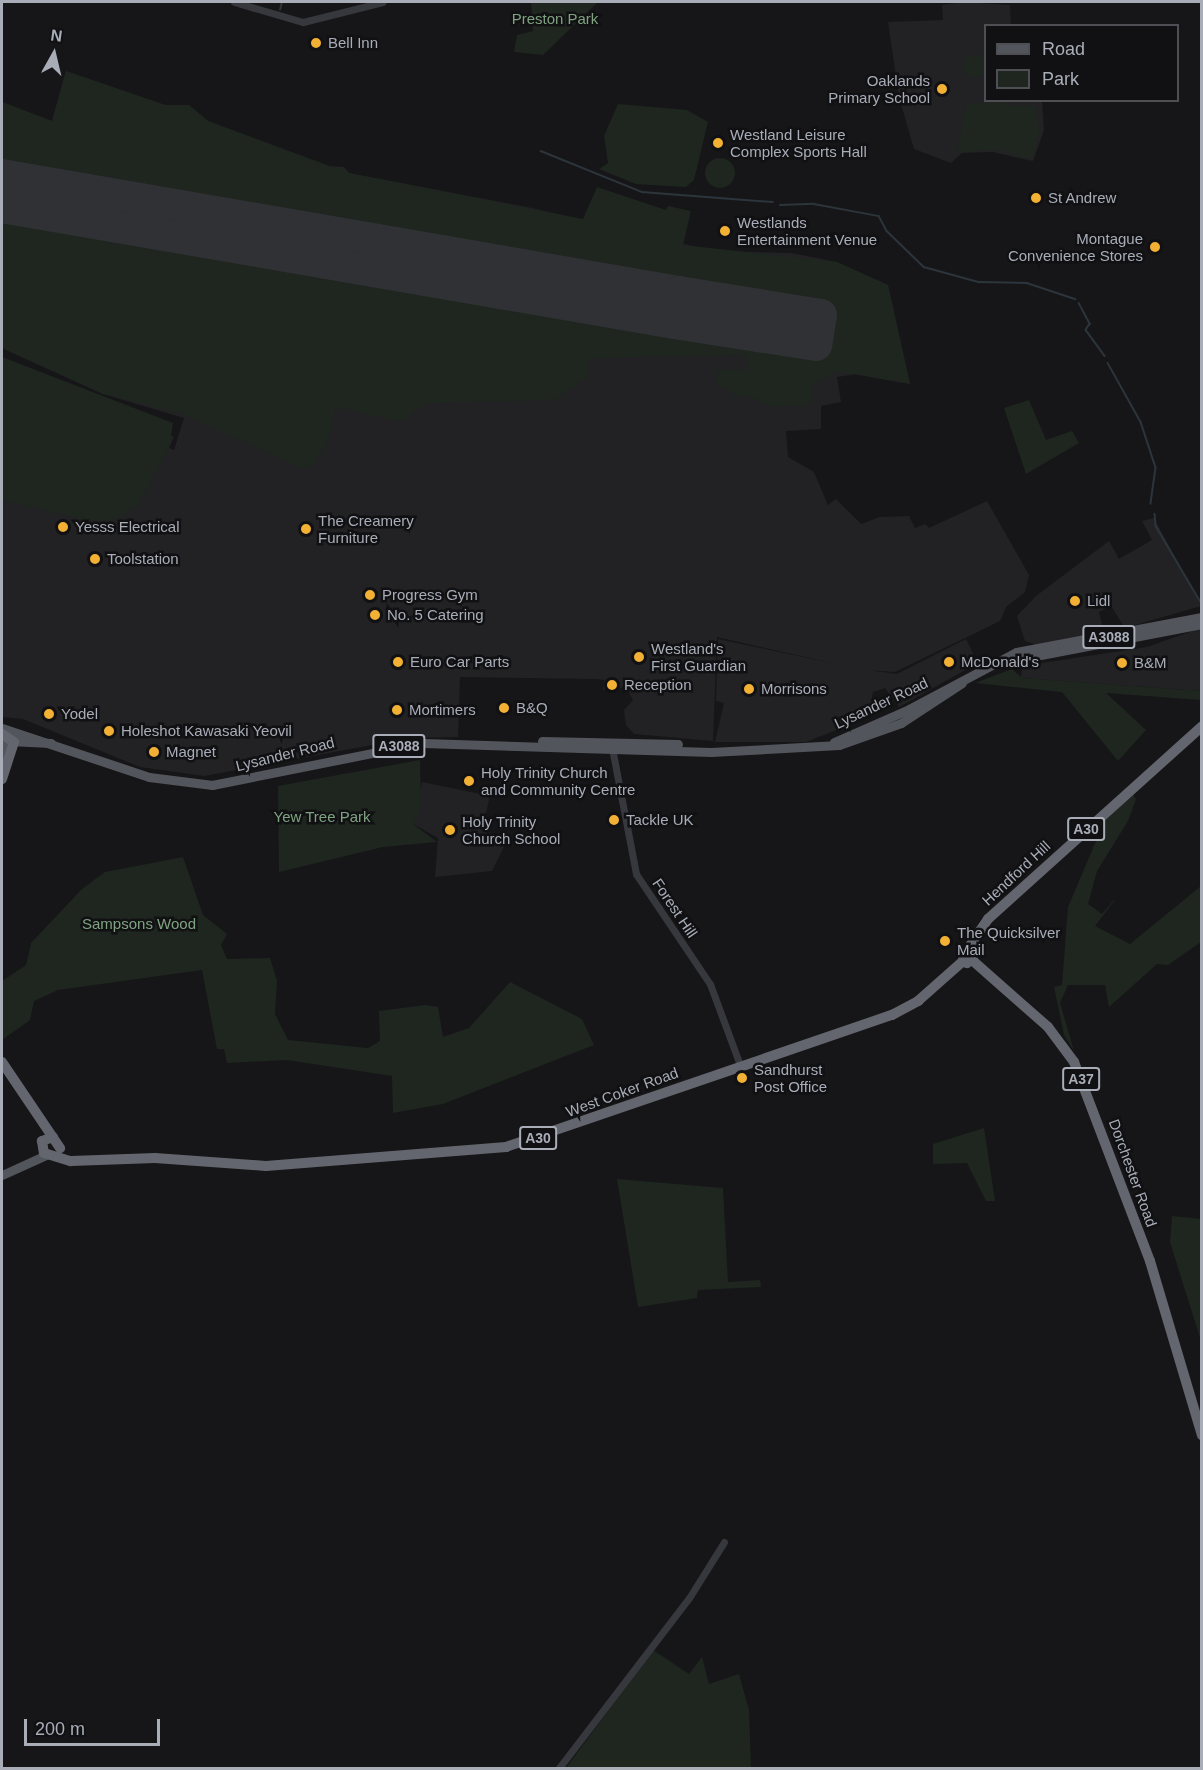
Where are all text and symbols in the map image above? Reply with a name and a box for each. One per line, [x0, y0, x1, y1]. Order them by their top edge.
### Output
park label: Preston Park [512, 10, 598, 28]
north arrow [24, 24, 84, 84]
legend [984, 24, 1179, 102]
text: N [50, 26, 63, 45]
place label: Bell Inn [328, 34, 378, 52]
marker: Bell Inn [309, 36, 323, 50]
text: Road [1042, 39, 1085, 59]
text: Park [1042, 69, 1079, 89]
place label: Oaklands Primary School [828, 71, 930, 106]
marker: Oaklands Primary School [935, 82, 949, 96]
place label: Westland Leisure Complex Sports Hall [730, 125, 867, 160]
marker: Westland Leisure Complex Sports Hall [711, 136, 725, 150]
place label: St Andrew [1048, 189, 1117, 207]
marker: St Andrew [1029, 191, 1043, 205]
place label: Westlands Entertainment Venue [737, 213, 877, 248]
marker: Westlands Entertainment Venue [718, 224, 732, 238]
place label: Montague Convenience Stores [1008, 229, 1143, 264]
marker: Montague Convenience Stores [1148, 240, 1162, 254]
place label: The Creamery Furniture [318, 511, 414, 546]
place label: Yesss Electrical [75, 518, 179, 536]
marker: Yesss Electrical [56, 520, 70, 534]
marker: The Creamery Furniture [299, 522, 313, 536]
place label: Toolstation [107, 550, 179, 568]
marker: Toolstation [88, 552, 102, 566]
place label: Progress Gym [382, 586, 478, 604]
marker: Progress Gym [363, 588, 377, 602]
place label: Lidl [1087, 592, 1110, 610]
marker: Lidl [1068, 594, 1082, 608]
place label: No. 5 Catering [387, 606, 484, 624]
marker: No. 5 Catering [368, 608, 382, 622]
road number: A3088 [1082, 626, 1136, 648]
place label: Westland's First Guardian [651, 639, 746, 674]
marker: Westland's First Guardian [632, 650, 646, 664]
place label: Euro Car Parts [410, 653, 509, 671]
place label: McDonald's [961, 653, 1039, 671]
place label: B&M [1134, 654, 1167, 672]
marker: Euro Car Parts [391, 655, 405, 669]
marker: McDonald's [942, 655, 956, 669]
marker: B&M [1115, 656, 1129, 670]
street label: Lysander Road [831, 673, 931, 733]
place label: Reception [624, 676, 692, 694]
marker: Reception [605, 678, 619, 692]
place label: Morrisons [761, 680, 827, 698]
marker: Morrisons [742, 682, 756, 696]
place label: B&Q [516, 699, 548, 717]
place label: Mortimers [409, 701, 476, 719]
marker: B&Q [497, 701, 511, 715]
marker: Mortimers [390, 703, 404, 717]
place label: Yodel [61, 705, 98, 723]
marker: Yodel [42, 707, 56, 721]
place label: Holeshot Kawasaki Yeovil [121, 722, 292, 740]
marker: Holeshot Kawasaki Yeovil [102, 724, 116, 738]
street label: Lysander Road [234, 733, 336, 775]
road number: A3088 [372, 735, 426, 757]
place label: Magnet [166, 743, 216, 761]
marker: Magnet [147, 745, 161, 759]
place label: Holy Trinity Church and Community Centre [481, 763, 635, 798]
marker: Holy Trinity Church and Community Centre [462, 774, 476, 788]
park label: Yew Tree Park [273, 808, 371, 826]
place label: Tackle UK [626, 811, 694, 829]
place label: Holy Trinity Church School [462, 812, 560, 847]
marker: Tackle UK [607, 813, 621, 827]
road number: A30 [1066, 818, 1106, 840]
marker: Holy Trinity Church School [443, 823, 457, 837]
street label: Hendford Hill [978, 837, 1054, 909]
street label: Forest Hill [649, 875, 701, 941]
park label: Sampsons Wood [82, 915, 196, 933]
place label: The Quicksilver Mail [957, 923, 1060, 958]
marker: The Quicksilver Mail [938, 934, 952, 948]
place label: Sandhurst Post Office [754, 1060, 827, 1095]
street label: West Coker Road [563, 1063, 681, 1121]
road number: A37 [1062, 1068, 1100, 1090]
marker: Sandhurst Post Office [735, 1071, 749, 1085]
street label: Dorchester Road [1105, 1117, 1161, 1229]
road number: A30 [518, 1127, 558, 1149]
scale bar [27, 1707, 164, 1745]
text: 200 m [35, 1719, 85, 1739]

